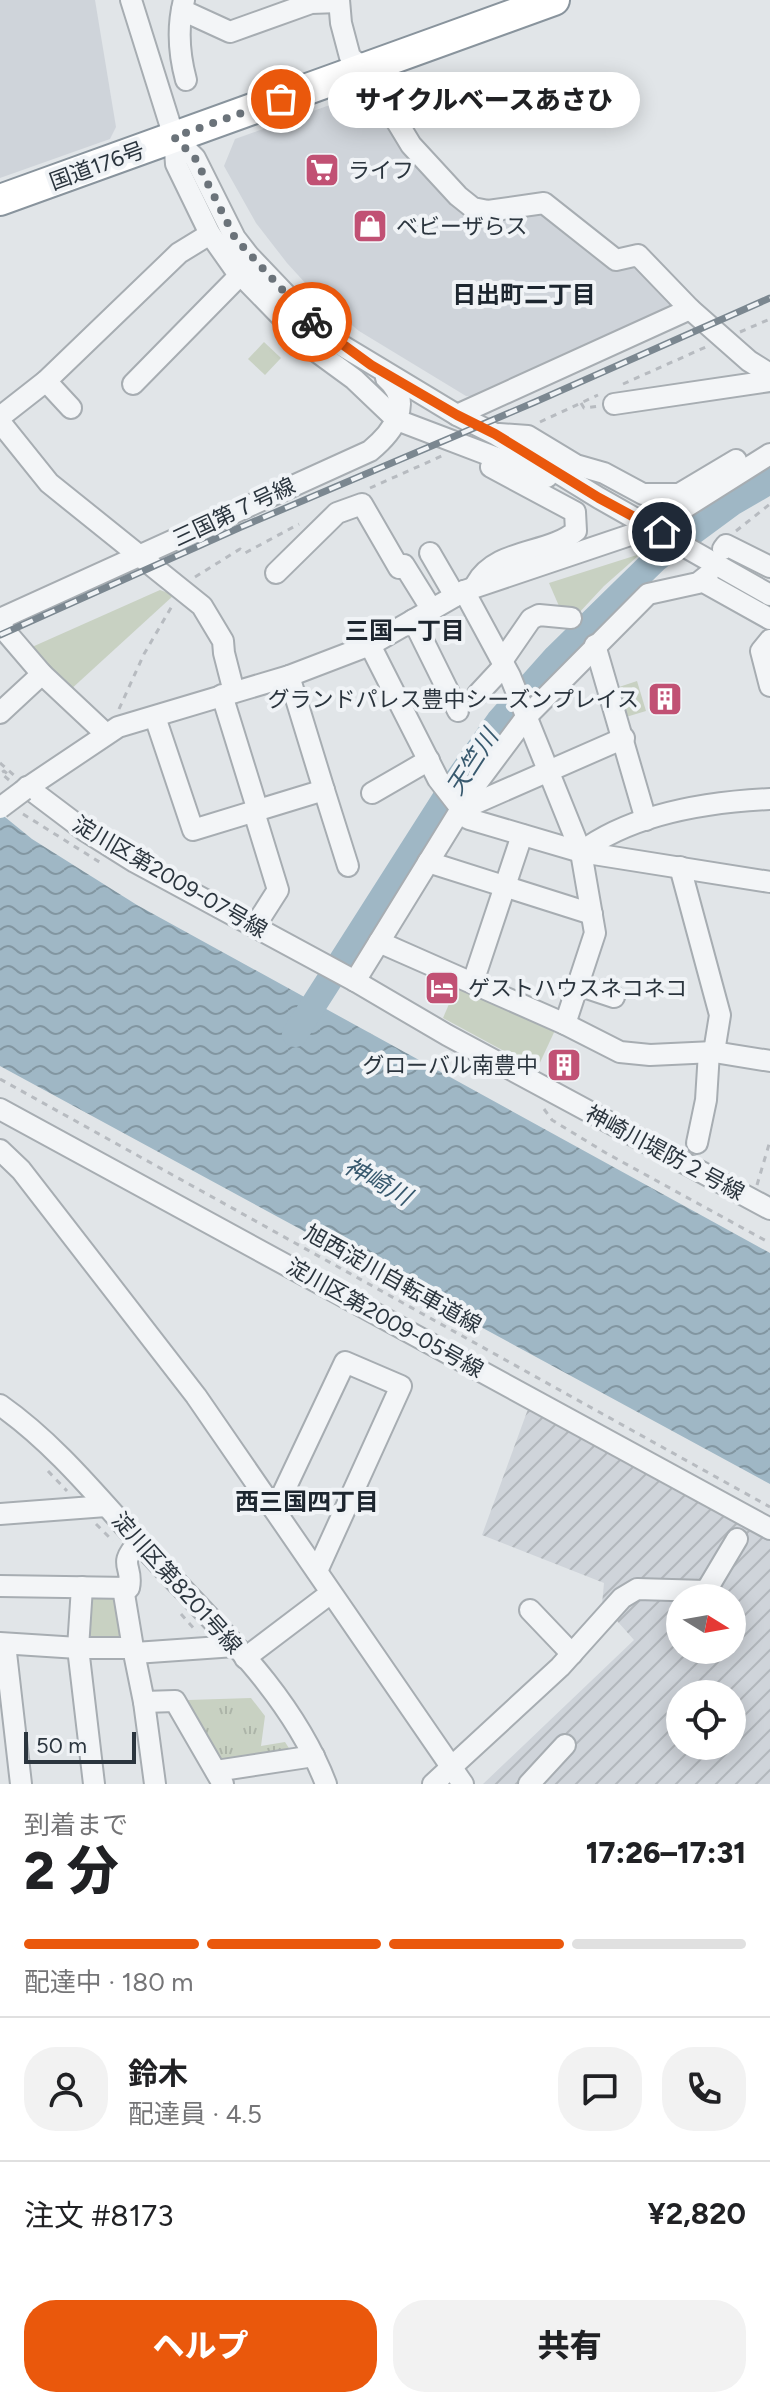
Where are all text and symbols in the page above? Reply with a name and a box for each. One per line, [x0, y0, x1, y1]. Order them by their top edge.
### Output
pin [247, 65, 315, 133]
callout: サイクルベースあさひ [329, 71, 641, 127]
icon: bag [259, 77, 303, 121]
text: サイクルベースあさひ [355, 84, 613, 116]
street label: 国道176号 [46, 136, 148, 196]
supermarket icon: ライフ [303, 151, 341, 189]
place label: ライフ [348, 157, 414, 184]
shop icon: ベビーザらス [351, 207, 389, 245]
place label: ベビーザらス [396, 213, 528, 240]
district label: 日出町二丁目 [452, 280, 596, 309]
courier [272, 282, 352, 362]
icon: bike [290, 300, 334, 344]
street label: 三国第７号線 [168, 472, 300, 552]
pin [628, 498, 696, 566]
icon: home [640, 510, 684, 554]
district label: 三国一丁目 [345, 616, 465, 645]
building icon: グランドパレス豊中シーズンプレイス [646, 680, 684, 718]
place label: グランドパレス豊中シーズンプレイス [267, 686, 639, 713]
water label: 天竺川 [440, 721, 505, 800]
street label: 淀川区第2009-07号線 [68, 810, 272, 944]
hotel icon: ゲストハウスネコネコ [423, 969, 461, 1007]
place label: ゲストハウスネコネコ [468, 975, 687, 1002]
building icon: グローバル南豊中 [545, 1046, 583, 1084]
place label: グローバル南豊中 [362, 1052, 538, 1079]
street label: 神崎川堤防２号線 [581, 1100, 749, 1206]
water label: 神崎川 [339, 1151, 419, 1213]
street label: 旭西淀川自転車道線 [300, 1219, 486, 1339]
street label: 淀川区第2009-05号線 [282, 1253, 488, 1383]
district label: 西三国四丁目 [235, 1487, 379, 1516]
street label: 淀川区第8201号線 [106, 1507, 248, 1659]
north arrow [666, 1584, 746, 1664]
map controls [666, 1584, 746, 1760]
button: locate [666, 1680, 746, 1760]
scale bar [24, 1728, 136, 1764]
text: 50 m [36, 1732, 87, 1759]
text: 到着まで [24, 1809, 128, 1841]
text: 17:26–17:31 [586, 1834, 746, 1871]
text: 2 分 [24, 1840, 119, 1902]
text: 配達中 · 180 m [24, 1966, 193, 1998]
button: person [24, 2047, 108, 2131]
button: chat [558, 2047, 642, 2131]
button: phone [662, 2047, 746, 2131]
text: 鈴木 [128, 2055, 188, 2092]
text: 配達員 · 4.5 [128, 2098, 262, 2130]
text: ¥2,820 [648, 2195, 746, 2232]
text: 注文 #8173 [24, 2197, 174, 2234]
button: ヘルプ [24, 2300, 377, 2392]
button: 共有 [393, 2300, 746, 2392]

